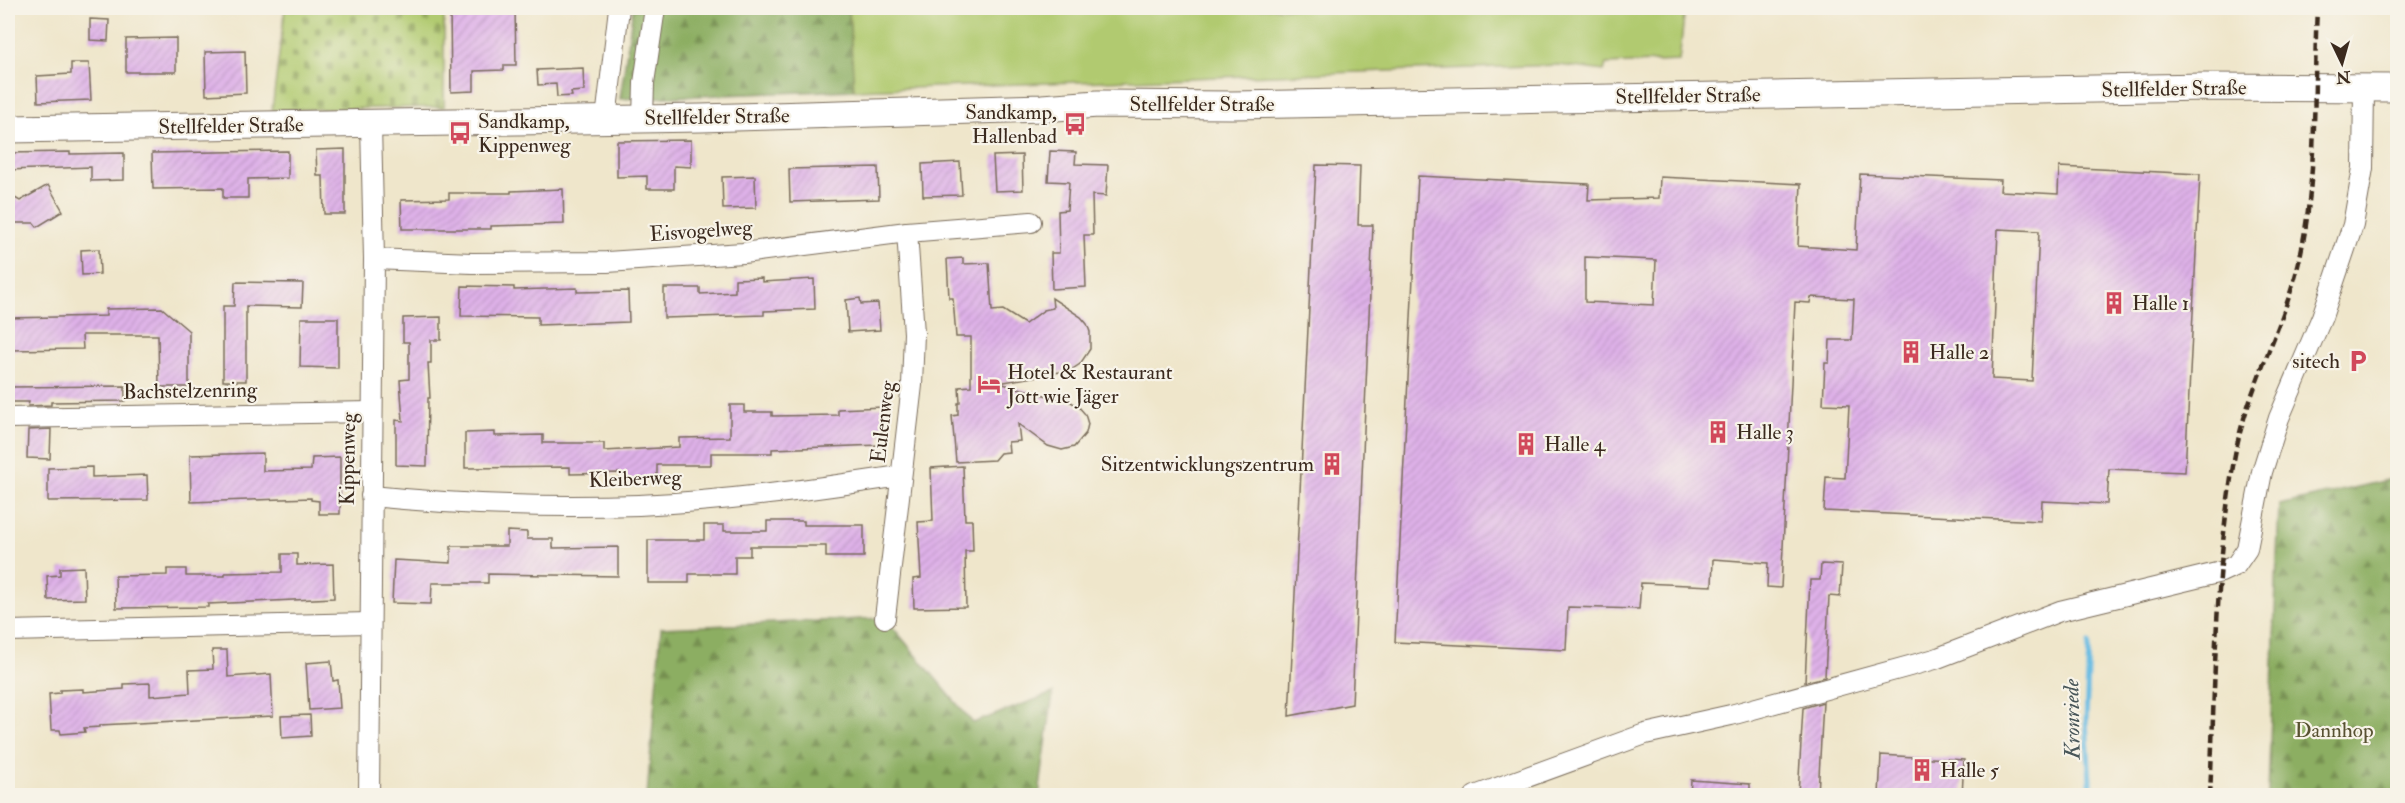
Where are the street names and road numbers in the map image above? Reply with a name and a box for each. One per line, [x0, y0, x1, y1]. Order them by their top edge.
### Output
street label: Stellfelder Straße [2101, 74, 2247, 104]
street label: Stellfelder Straße [1615, 81, 1761, 111]
street label: Stellfelder Straße [1129, 91, 1275, 118]
street label: Stellfelder Straße [644, 102, 790, 132]
street label: Stellfelder Straße [158, 111, 304, 141]
street label: Eisvogelweg [649, 214, 754, 248]
street label: Bachstelzenring [123, 376, 258, 406]
street label: Eulenweg [865, 379, 902, 465]
street label: Kippenweg [334, 412, 362, 506]
street label: Kleiberweg [588, 464, 683, 494]

